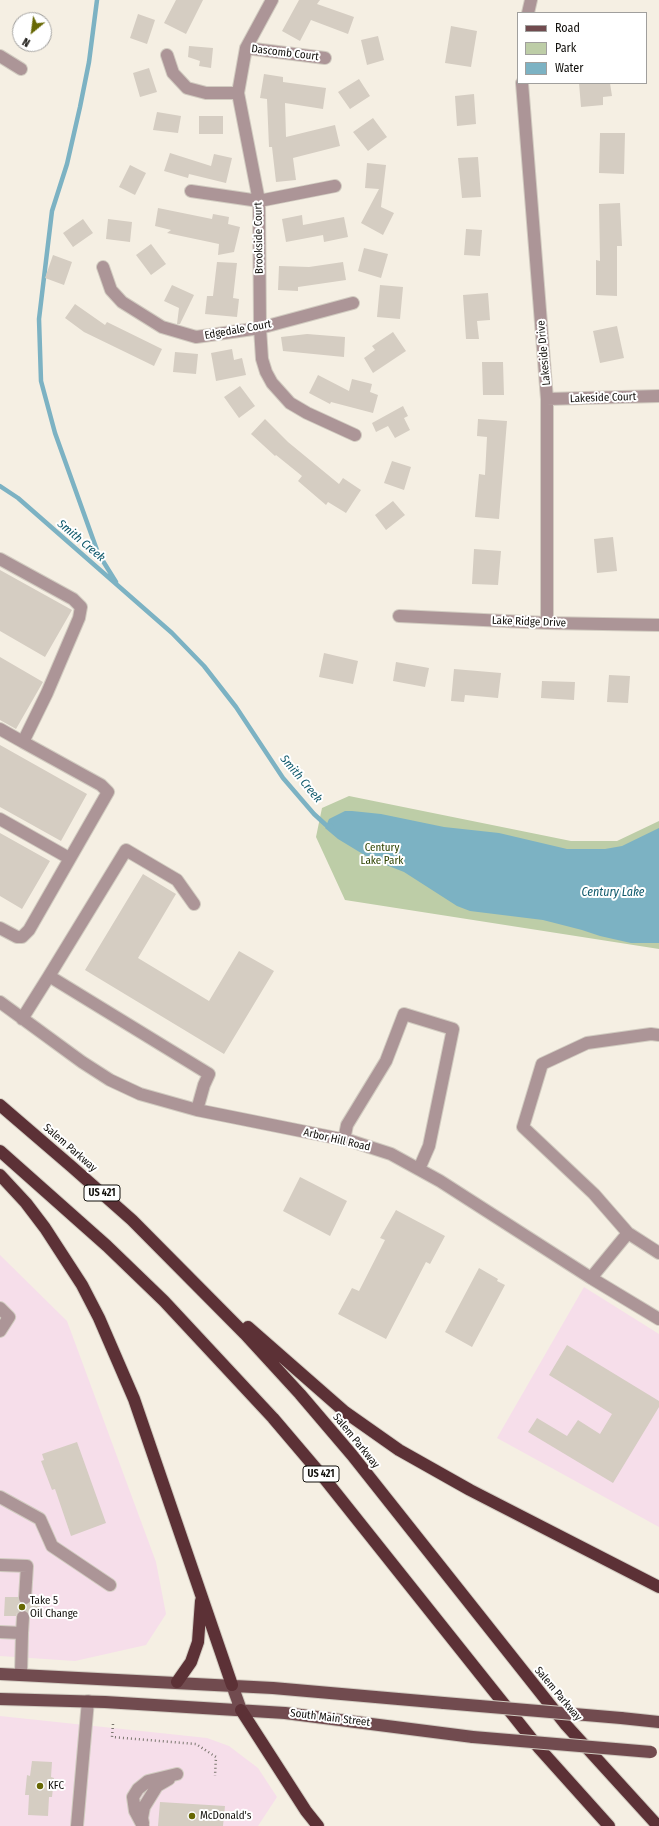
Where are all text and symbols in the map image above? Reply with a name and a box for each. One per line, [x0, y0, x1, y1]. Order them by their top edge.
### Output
north arrow [12, 12, 52, 52]
legend [517, 12, 647, 84]
text: Road [555, 21, 580, 35]
text: N [20, 35, 32, 49]
text: Park [555, 41, 576, 55]
street label: Dascomb Court [251, 42, 319, 64]
text: Water [555, 61, 583, 75]
street label: Brookside Court [252, 202, 266, 274]
street label: Edgedale Court [204, 318, 272, 342]
street label: Lakeside Drive [535, 320, 553, 386]
street label: Lakeside Court [570, 390, 636, 406]
water label: Smith Creek [54, 517, 108, 565]
street label: Lake Ridge Drive [492, 614, 566, 630]
water label: Smith Creek [277, 752, 325, 806]
park label: Century Lake Park [361, 841, 403, 867]
water label: Century Lake [581, 886, 645, 900]
street label: Salem Parkway [40, 1121, 100, 1175]
street label: Arbor Hill Road [302, 1126, 372, 1154]
road number: US 421 [84, 1185, 120, 1201]
street label: Salem Parkway [330, 1411, 382, 1471]
road number: US 421 [303, 1466, 339, 1482]
place label: Take 5 Oil Change [30, 1594, 78, 1620]
marker: Take 5 Oil Change [17, 1602, 27, 1612]
street label: Salem Parkway [531, 1664, 585, 1724]
street label: South Main Street [289, 1707, 371, 1729]
place label: KFC [48, 1779, 64, 1793]
marker: KFC [35, 1781, 45, 1791]
place label: McDonald's [200, 1809, 251, 1823]
marker: McDonald's [187, 1811, 197, 1821]

